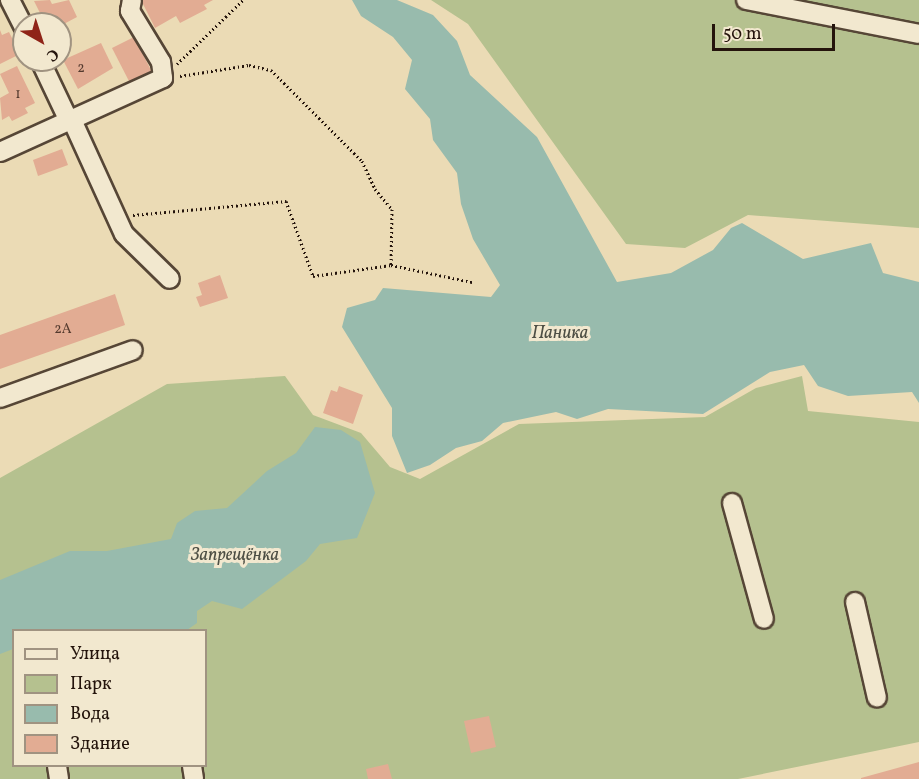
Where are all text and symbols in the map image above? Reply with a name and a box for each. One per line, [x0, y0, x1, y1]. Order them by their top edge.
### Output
north arrow [12, 12, 72, 72]
scale bar [715, 12, 838, 50]
text: 50 m [723, 22, 762, 47]
text: С [41, 43, 63, 66]
house number: 2 [77, 61, 85, 77]
house number: 1 [15, 87, 21, 103]
house number: 2А [54, 322, 72, 338]
water label: Паника [532, 323, 588, 345]
water label: Запрещёнка [191, 545, 279, 567]
legend [12, 629, 207, 767]
text: Улица [70, 642, 120, 667]
text: Парк [70, 672, 112, 697]
text: Вода [70, 702, 110, 727]
text: Здание [70, 732, 130, 757]

